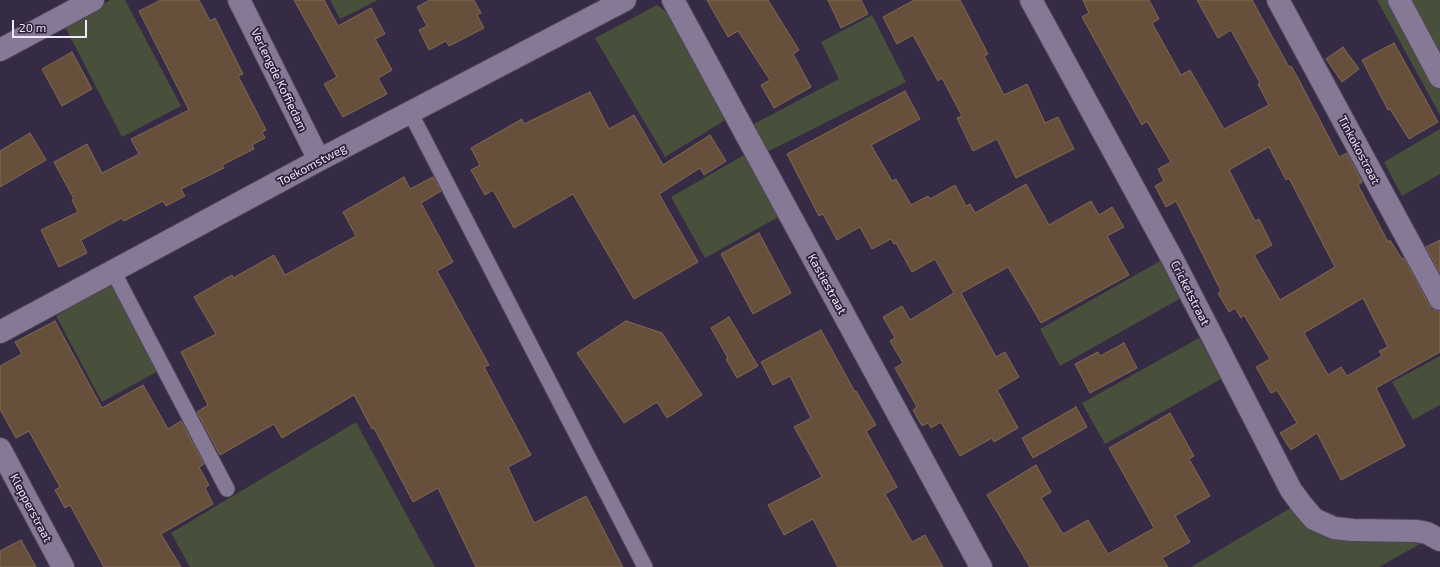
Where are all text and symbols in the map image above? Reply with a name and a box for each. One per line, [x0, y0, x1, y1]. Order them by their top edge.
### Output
scale bar [14, 12, 89, 38]
text: 20 m [19, 20, 46, 34]
street label: Verlengde Koffiedam [248, 26, 310, 134]
street label: Tinkokostraat [1335, 113, 1383, 187]
street label: Toekomstweg [275, 141, 349, 189]
street label: Kastiestraat [804, 251, 850, 317]
street label: Cricketstraat [1168, 258, 1212, 328]
street label: Klepperstraat [7, 471, 55, 545]

